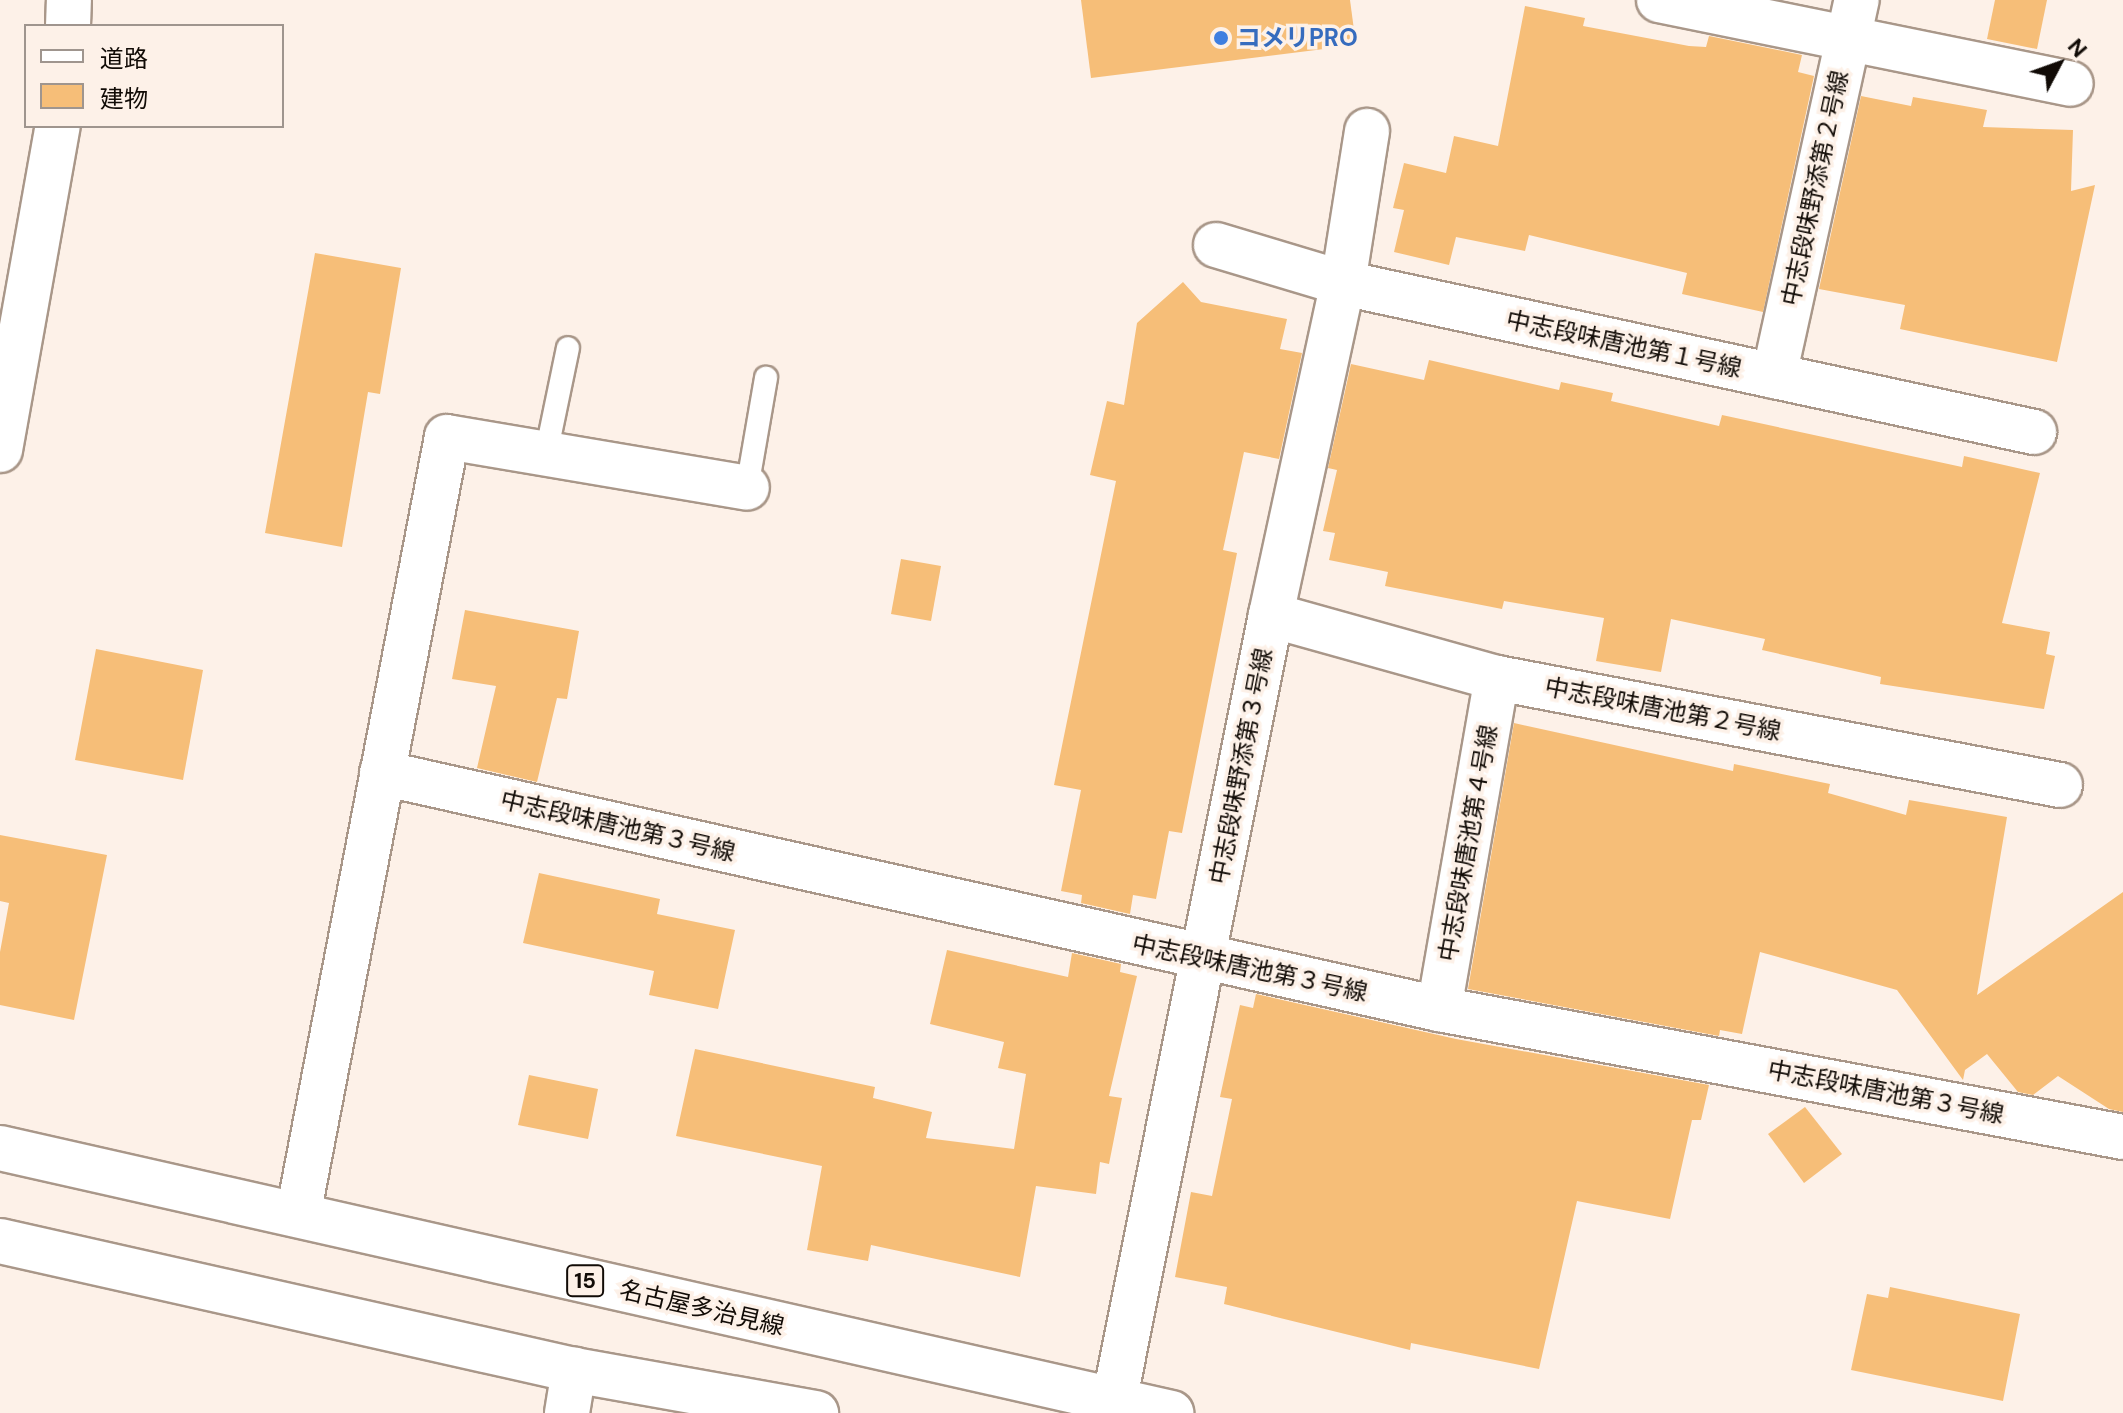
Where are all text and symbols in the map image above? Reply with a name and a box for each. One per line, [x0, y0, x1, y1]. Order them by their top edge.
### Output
legend [24, 24, 284, 128]
place label: コメリPRO [1237, 24, 1358, 52]
north arrow [2019, 24, 2099, 104]
marker: コメリPRO [1212, 29, 1230, 47]
text: N [2061, 32, 2094, 63]
text: 道路 [100, 43, 148, 74]
street label: 中志段味野添第２号線 [1776, 68, 1854, 308]
text: 建物 [100, 83, 148, 114]
street label: 中志段味唐池第１号線 [1504, 305, 1744, 383]
street label: 中志段味野添第３号線 [1204, 645, 1278, 887]
street label: 中志段味唐池第２号線 [1542, 672, 1784, 746]
street label: 中志段味唐池第４号線 [1433, 722, 1503, 964]
street label: 中志段味唐池第３号線 [498, 785, 738, 867]
street label: 中志段味唐池第３号線 [1130, 929, 1370, 1007]
street label: 中志段味唐池第３号線 [1765, 1055, 2007, 1129]
road number: 15 [565, 1263, 605, 1299]
street label: 名古屋多治見線 [617, 1275, 787, 1341]

